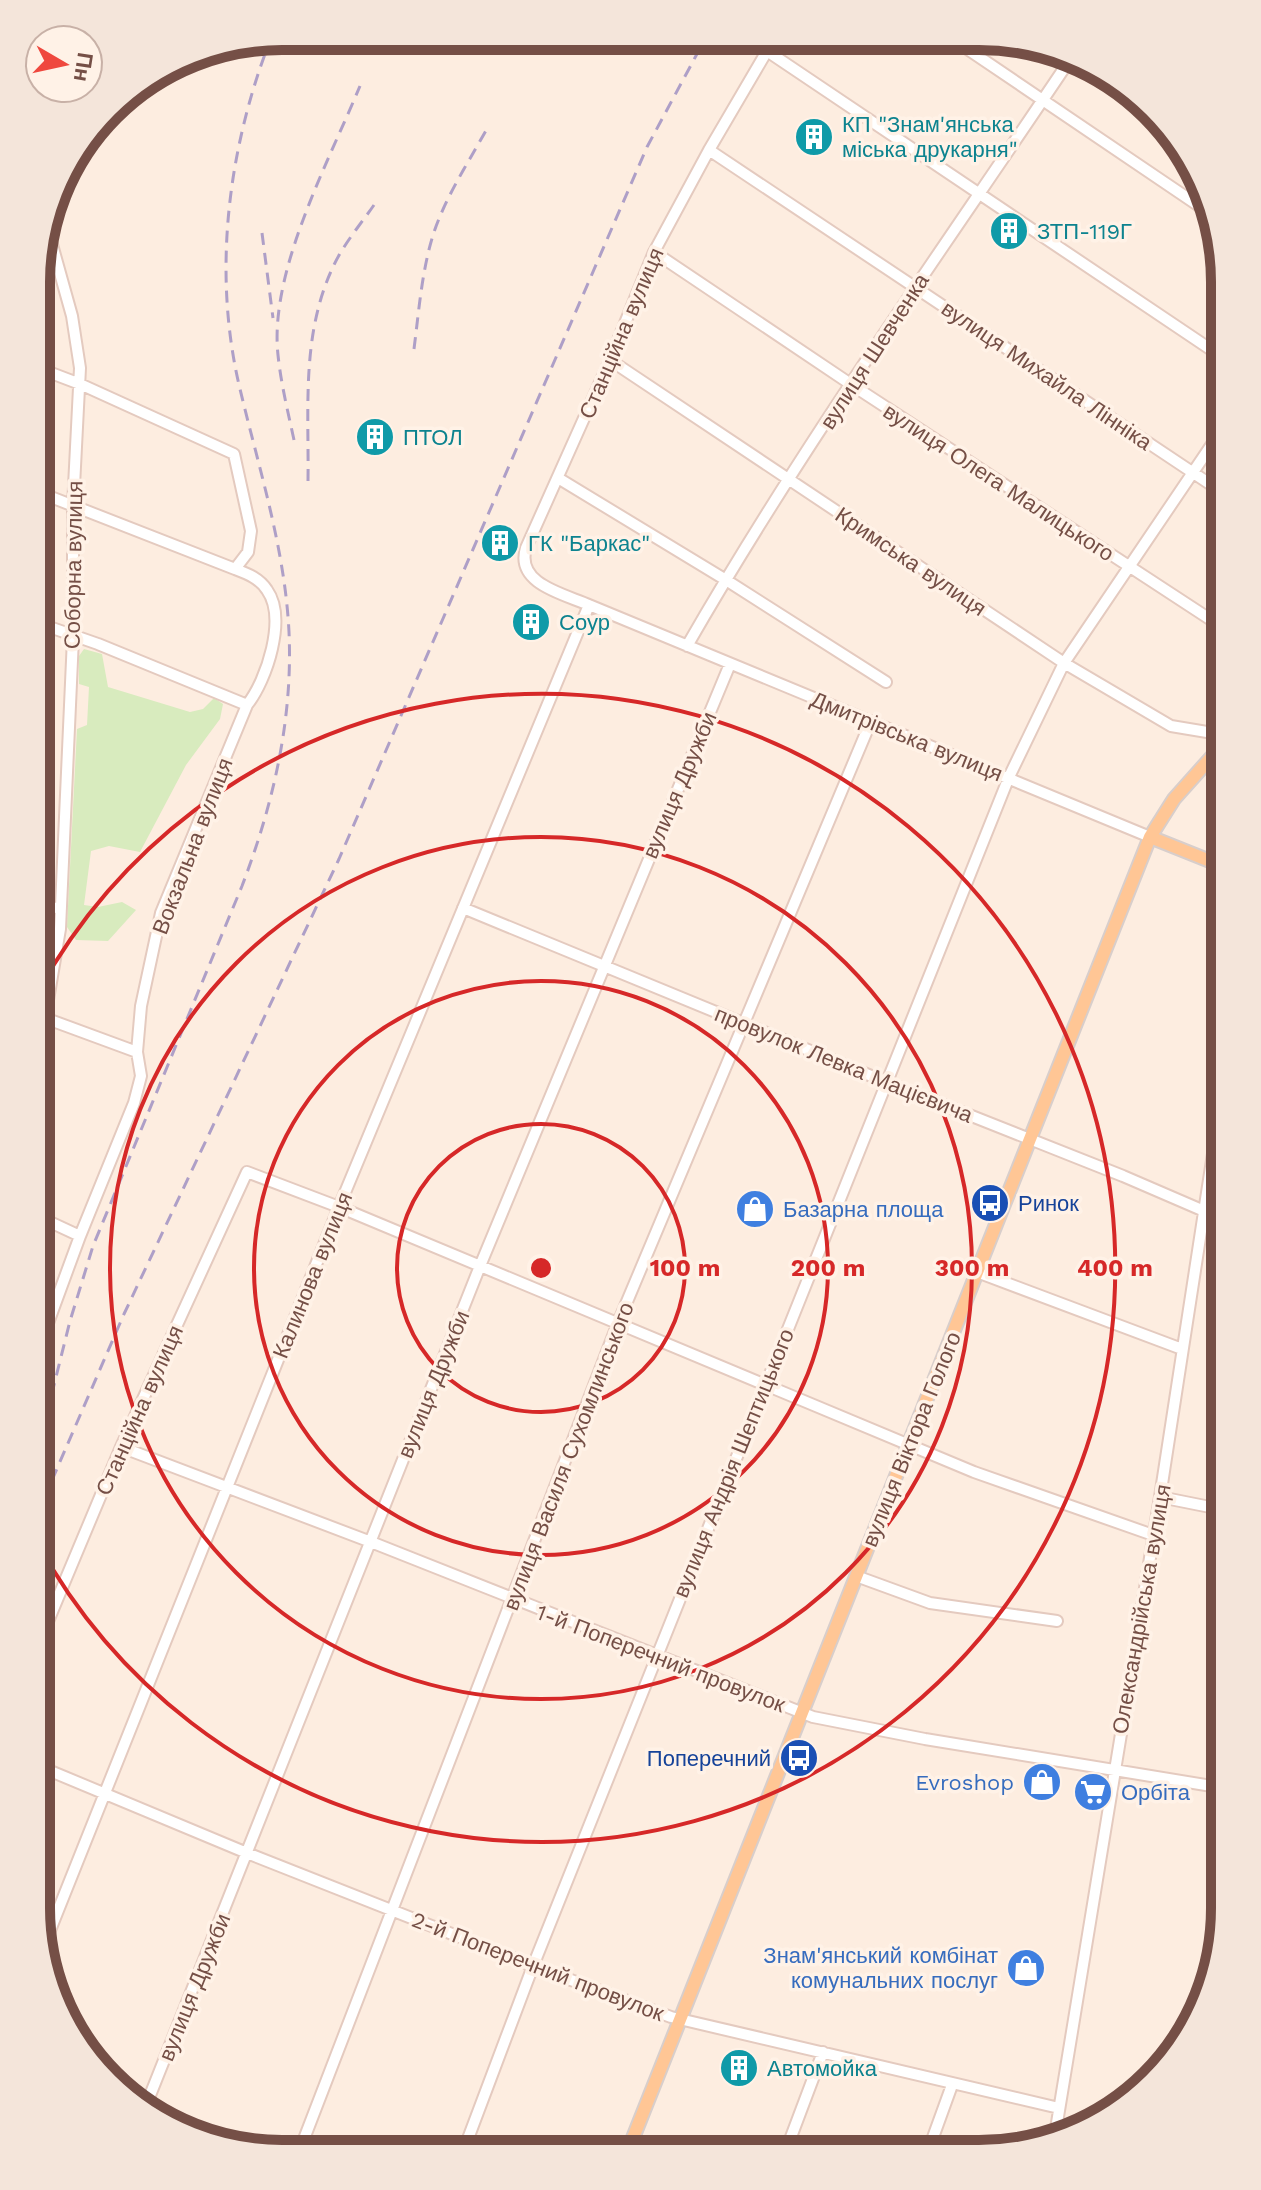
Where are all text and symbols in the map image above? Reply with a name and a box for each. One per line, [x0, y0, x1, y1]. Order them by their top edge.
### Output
north arrow [24, 24, 104, 104]
text: Пн [69, 51, 98, 83]
place label: КП "Знам'янська міська друкарня" [842, 112, 1018, 162]
building icon: КП "Знам'янська міська друкарня" [793, 116, 835, 158]
building icon: ЗТП-119Г [988, 210, 1030, 252]
place label: ЗТП-119Г [1037, 219, 1132, 244]
street label: Станційна вулиця [574, 244, 669, 422]
street label: вулиця Шевченка [815, 268, 934, 434]
street label: вулиця Михайла Лінніка [937, 296, 1157, 456]
street label: вулиця Олега Малицького [879, 398, 1119, 566]
building icon: ПТОЛ [354, 416, 396, 458]
place label: ПТОЛ [403, 425, 463, 450]
street label: Соборна вулиця [60, 481, 87, 649]
street label: Кримська вулиця [831, 502, 991, 621]
building icon: ГК "Баркас" [479, 522, 521, 564]
place label: ГК "Баркас" [528, 531, 650, 556]
building icon: Соур [510, 601, 552, 643]
place label: Соур [559, 610, 610, 635]
street label: Дмитрівська вулиця [807, 687, 1006, 786]
street label: вулиця Дружби [637, 708, 722, 862]
street label: Вокзальна вулиця [147, 755, 238, 938]
street label: провулок Левка Мацієвича [711, 1001, 977, 1128]
bus stop icon: Ринок [969, 1182, 1011, 1224]
street label: Калинова вулиця [268, 1188, 357, 1362]
shop icon: Базарна площа [734, 1188, 776, 1230]
place label: Ринок [1018, 1191, 1079, 1216]
place label: Базарна площа [783, 1197, 944, 1222]
centre of rings [527, 1254, 555, 1282]
text: 100 m [650, 1254, 720, 1282]
text: 200 m [791, 1254, 865, 1282]
text: 300 m [935, 1254, 1009, 1282]
text: 400 m [1077, 1254, 1153, 1282]
street label: вулиця Василя Сухомлинського [498, 1299, 639, 1614]
street label: вулиця Дружби [392, 1307, 474, 1462]
street label: Станційна вулиця [91, 1321, 188, 1499]
street label: вулиця Андрія Шептицького [668, 1325, 799, 1601]
street label: вулиця Віктора Голого [857, 1328, 966, 1550]
street label: Олександрійська вулиця [1107, 1482, 1176, 1736]
street label: 1-й Поперечний провулок [533, 1599, 789, 1718]
bus stop icon: Поперечний [778, 1737, 820, 1779]
place label: Поперечний [647, 1746, 771, 1771]
shop icon: Evroshop [1021, 1761, 1063, 1803]
place label: Evroshop [915, 1770, 1014, 1795]
supermarket icon: Орбіта [1072, 1771, 1114, 1813]
place label: Орбіта [1121, 1780, 1191, 1805]
street label: 2-й Поперечний провулок [408, 1907, 668, 2026]
street label: вулиця Дружби [153, 1910, 235, 2065]
place label: Знам'янський комбінат комунальних послуг [763, 1943, 998, 1993]
shop icon: Знам'янський комбінат комунальних послуг [1005, 1947, 1047, 1989]
building icon: Автомойка [718, 2047, 760, 2089]
place label: Автомойка [767, 2056, 878, 2081]

